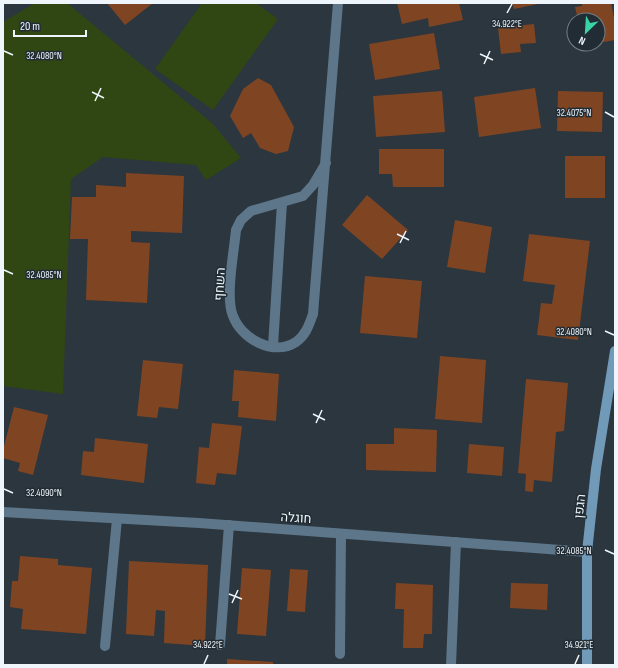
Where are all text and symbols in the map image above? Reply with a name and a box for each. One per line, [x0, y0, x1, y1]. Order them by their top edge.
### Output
scale bar [14, 12, 86, 38]
north arrow [566, 12, 606, 52]
text: 34.922°E [492, 18, 522, 30]
text: 20 m [20, 19, 40, 34]
text: N [576, 33, 587, 48]
text: 32.4080°N [26, 50, 62, 62]
text: 32.4075°N [557, 107, 591, 119]
street label: השחף [211, 267, 229, 301]
text: 32.4085°N [26, 269, 62, 281]
text: 32.4080°N [556, 326, 592, 338]
text: 32.4090°N [26, 487, 62, 499]
street label: הגפן [571, 493, 589, 519]
street label: חוגלה [280, 509, 312, 527]
text: 32.4085°N [556, 545, 592, 557]
text: 34.922°E [193, 639, 223, 651]
text: 34.921°E [565, 639, 593, 651]

